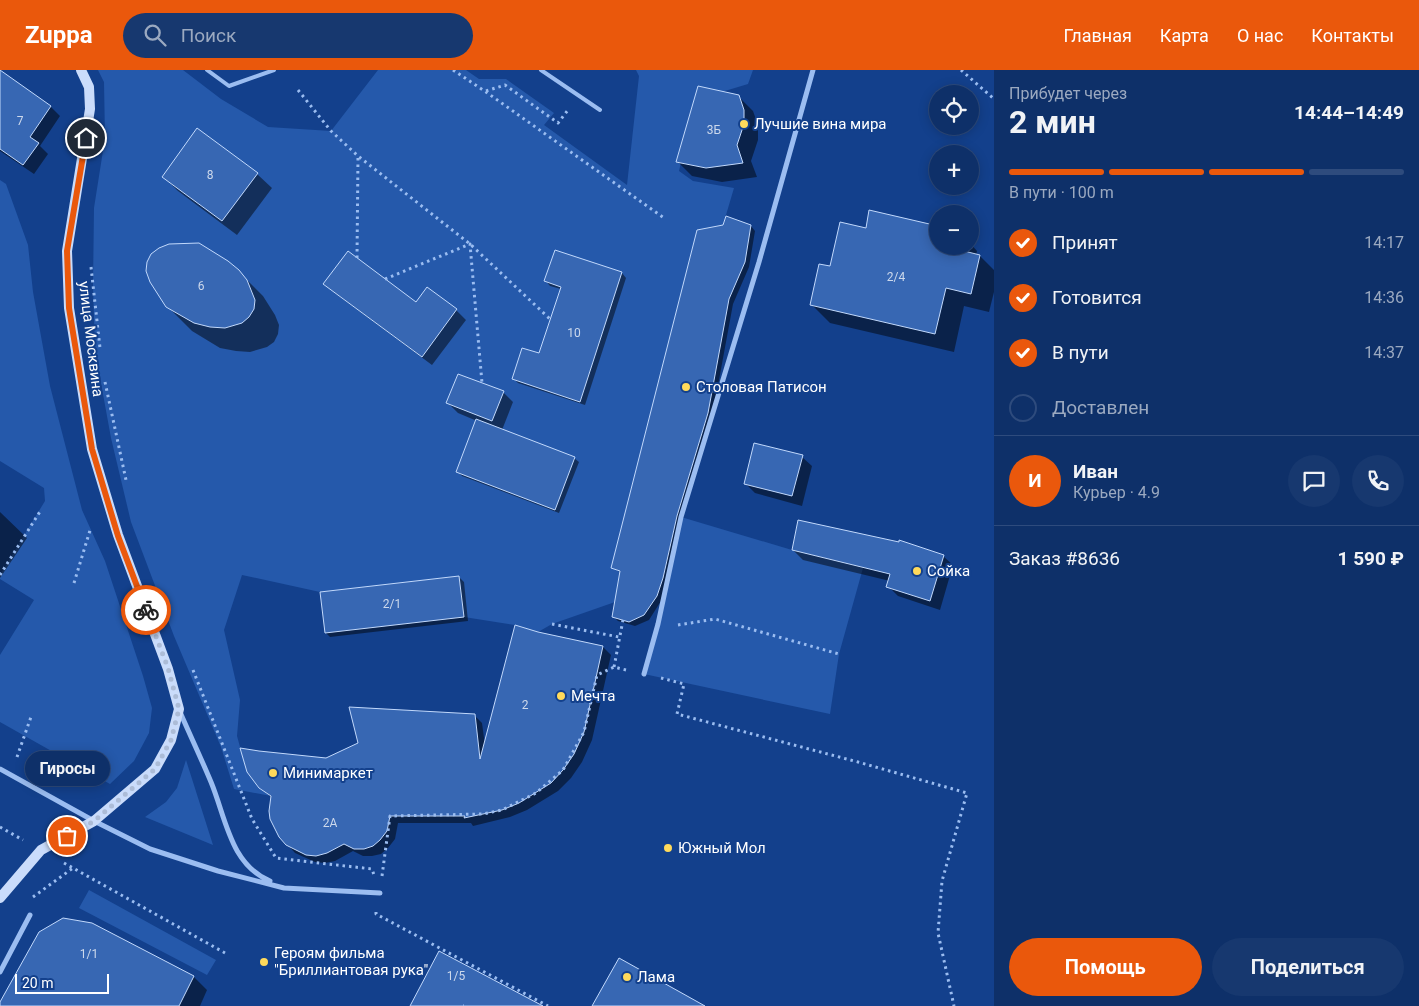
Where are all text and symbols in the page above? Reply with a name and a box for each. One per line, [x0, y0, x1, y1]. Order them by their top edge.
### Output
search box [123, 13, 473, 58]
text: Zuppa [25, 21, 93, 49]
icon: search [141, 21, 169, 49]
text: Поиск [181, 24, 236, 47]
text: Главная [1063, 25, 1132, 46]
text: Карта [1160, 25, 1209, 46]
text: О нас [1237, 25, 1283, 46]
text: Контакты [1311, 25, 1394, 46]
text: Прибудет через [1009, 84, 1127, 103]
map controls [929, 85, 979, 255]
button: locate [929, 85, 979, 135]
text: 14:44–14:49 [1294, 101, 1404, 124]
text: 2 мин [1009, 103, 1096, 141]
house number: 7 [17, 114, 24, 128]
place label: Лучшие вина мира [754, 115, 886, 133]
pin [65, 117, 107, 159]
marker: Лучшие вина мира [738, 118, 750, 130]
house number: 3Б [707, 123, 722, 137]
icon: home [72, 124, 100, 152]
button: + [929, 145, 979, 195]
house number: 8 [207, 168, 214, 182]
text: В пути · 100 m [1009, 183, 1114, 202]
button: − [929, 205, 979, 255]
icon: check [1009, 229, 1037, 257]
text: Принят [1052, 231, 1118, 254]
text: 14:17 [1364, 233, 1404, 252]
house number: 2/4 [887, 270, 905, 284]
house number: 6 [198, 279, 205, 293]
street label: улица Москвина [75, 280, 107, 398]
icon: check [1009, 284, 1037, 312]
text: Готовится [1052, 286, 1142, 309]
text: 14:36 [1364, 288, 1404, 307]
house number: 10 [567, 326, 581, 340]
icon: check [1009, 339, 1037, 367]
text: В пути [1052, 341, 1109, 364]
text: 14:37 [1364, 343, 1404, 362]
place label: Столовая Патисон [696, 378, 827, 396]
marker: Столовая Патисон [680, 381, 692, 393]
text: Доставлен [1052, 396, 1149, 419]
button: chat [1288, 455, 1340, 507]
button: phone [1352, 455, 1404, 507]
text: Иван [1073, 460, 1118, 483]
text: И [1028, 469, 1042, 492]
text: Курьер · 4.9 [1073, 483, 1160, 502]
text: Заказ #8636 [1009, 547, 1120, 570]
text: 1 590 ₽ [1338, 547, 1404, 570]
place label: Сойка [927, 562, 970, 580]
marker: Сойка [911, 565, 923, 577]
courier [121, 585, 171, 635]
icon: bike [132, 596, 160, 624]
house number: 2/1 [383, 597, 401, 611]
place label: Мечта [571, 687, 615, 705]
marker: Мечта [555, 690, 567, 702]
house number: 2 [522, 698, 529, 712]
callout: Гиросы [24, 751, 110, 786]
text: Гиросы [39, 759, 96, 778]
place label: Минимаркет [283, 764, 373, 782]
marker: Минимаркет [267, 767, 279, 779]
pin [46, 815, 88, 857]
house number: 2А [323, 816, 337, 830]
icon: bag [53, 822, 81, 850]
place label: Южный Мол [678, 839, 766, 857]
marker: Южный Мол [662, 842, 674, 854]
button: Помощь [1009, 938, 1202, 996]
button: Поделиться [1212, 938, 1404, 996]
place label: Героям фильма "Бриллиантовая рука" [274, 944, 429, 979]
house number: 1/1 [80, 947, 98, 961]
marker: Героям фильма "Бриллиантовая рука" [258, 956, 270, 968]
place label: Лама [637, 968, 675, 986]
house number: 1/5 [447, 969, 465, 983]
scale bar [15, 971, 109, 994]
marker: Лама [621, 971, 633, 983]
text: 20 m [22, 975, 54, 991]

